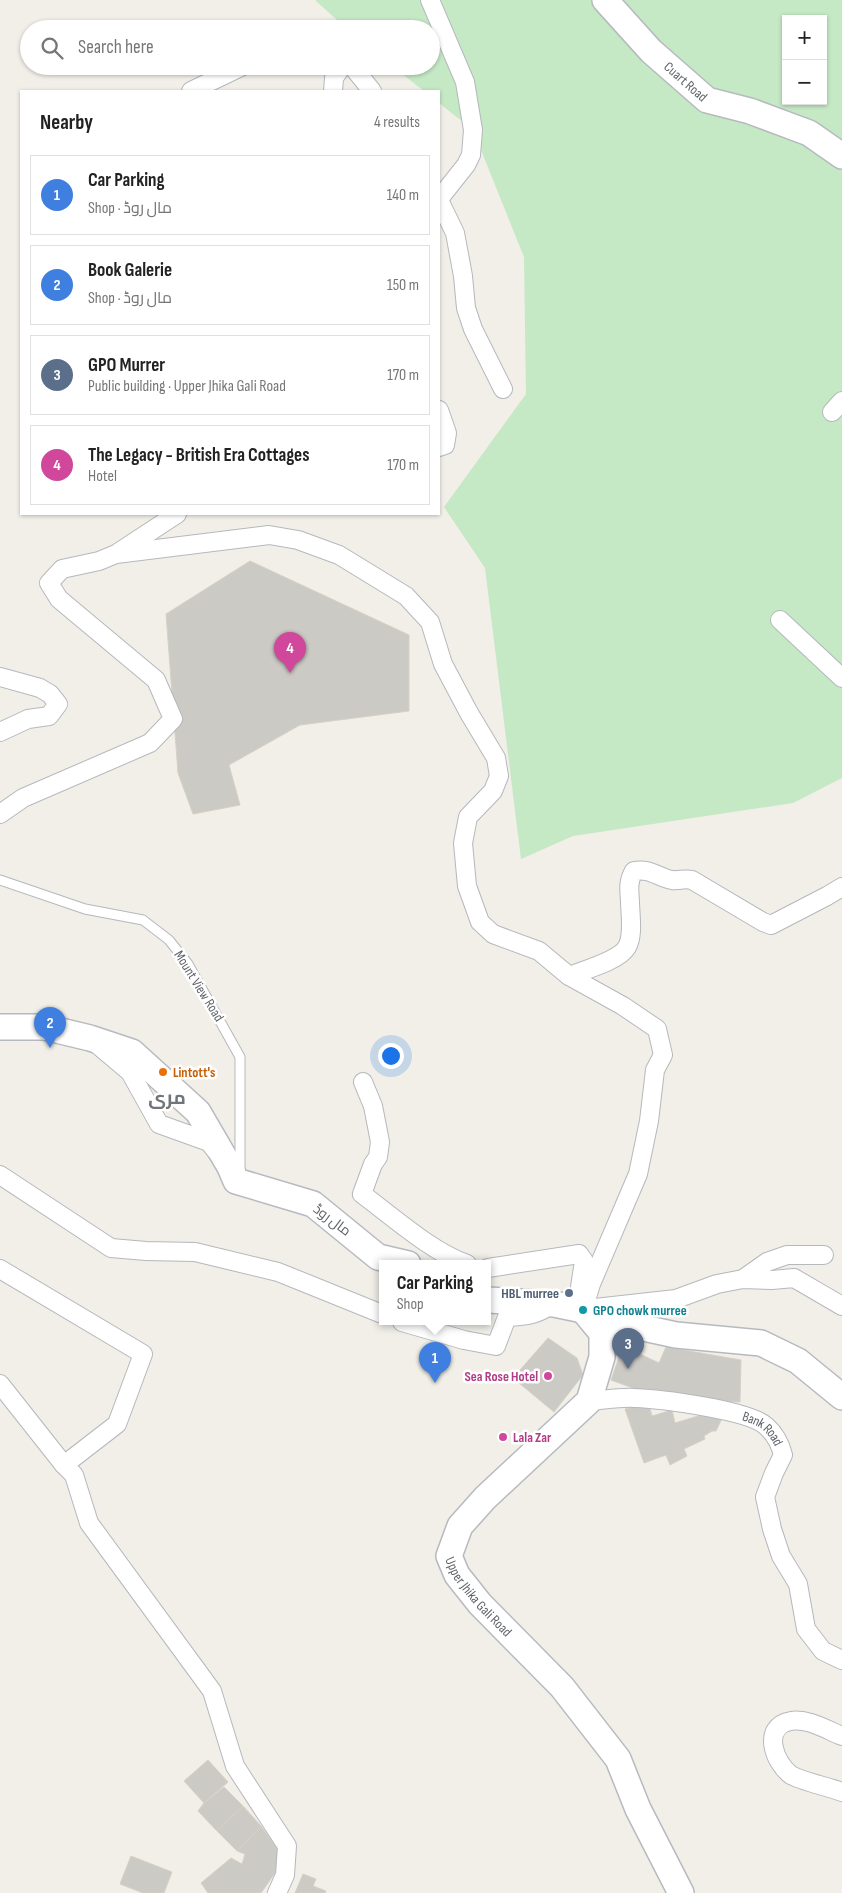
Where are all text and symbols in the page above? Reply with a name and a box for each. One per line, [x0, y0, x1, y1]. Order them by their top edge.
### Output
map controls [782, 15, 827, 105]
button: + [782, 15, 827, 60]
search box [20, 20, 440, 75]
icon: search [38, 34, 66, 62]
text: Search here [78, 36, 154, 59]
street label: Cuart Road [661, 58, 711, 105]
button: − [782, 60, 827, 105]
text: Nearby [40, 110, 93, 135]
text: 4 results [374, 113, 420, 132]
text: Car Parking [88, 169, 165, 192]
text: 1 [54, 186, 60, 205]
text: 140 m [387, 186, 419, 205]
text: Shop · مال روڈ [88, 199, 172, 218]
text: Book Galerie [88, 259, 172, 282]
text: 2 [53, 276, 61, 295]
text: 150 m [387, 276, 419, 295]
text: Shop · مال روڈ [88, 289, 172, 308]
text: GPO Murrer [88, 354, 165, 377]
text: 3 [53, 366, 61, 385]
text: 170 m [387, 366, 419, 385]
text: Public building · Upper Jhika Gali Road [88, 377, 286, 396]
text: The Legacy - British Era Cottages [88, 444, 310, 467]
text: 4 [53, 456, 61, 475]
text: 170 m [387, 456, 419, 475]
text: Hotel [88, 467, 117, 486]
pin: 4 [274, 632, 306, 673]
street label: Mount View Road [170, 947, 228, 1025]
pin: 2 [34, 1007, 66, 1048]
your location [378, 1043, 404, 1069]
place label: Lintott's [173, 1064, 215, 1081]
marker: Lintott's [157, 1066, 169, 1078]
district label: مری [148, 1087, 186, 1110]
street label: مال روڈ [310, 1200, 354, 1240]
popup [379, 1260, 491, 1325]
text: Car Parking [397, 1272, 473, 1295]
place label: HBL murree [501, 1285, 559, 1302]
marker: HBL murree [563, 1287, 575, 1299]
text: Shop [397, 1295, 424, 1314]
place label: GPO chowk murree [593, 1302, 687, 1319]
marker: GPO chowk murree [577, 1304, 589, 1316]
pin: 3 [612, 1328, 644, 1369]
pin: 1 [419, 1342, 451, 1383]
place label: Sea Rose Hotel [464, 1368, 538, 1385]
marker: Sea Rose Hotel [542, 1370, 554, 1382]
street label: Bank Road [740, 1407, 787, 1448]
place label: Lala Zar [513, 1429, 552, 1446]
marker: Lala Zar [497, 1431, 509, 1443]
street label: Upper Jhika Gali Road [442, 1554, 516, 1640]

